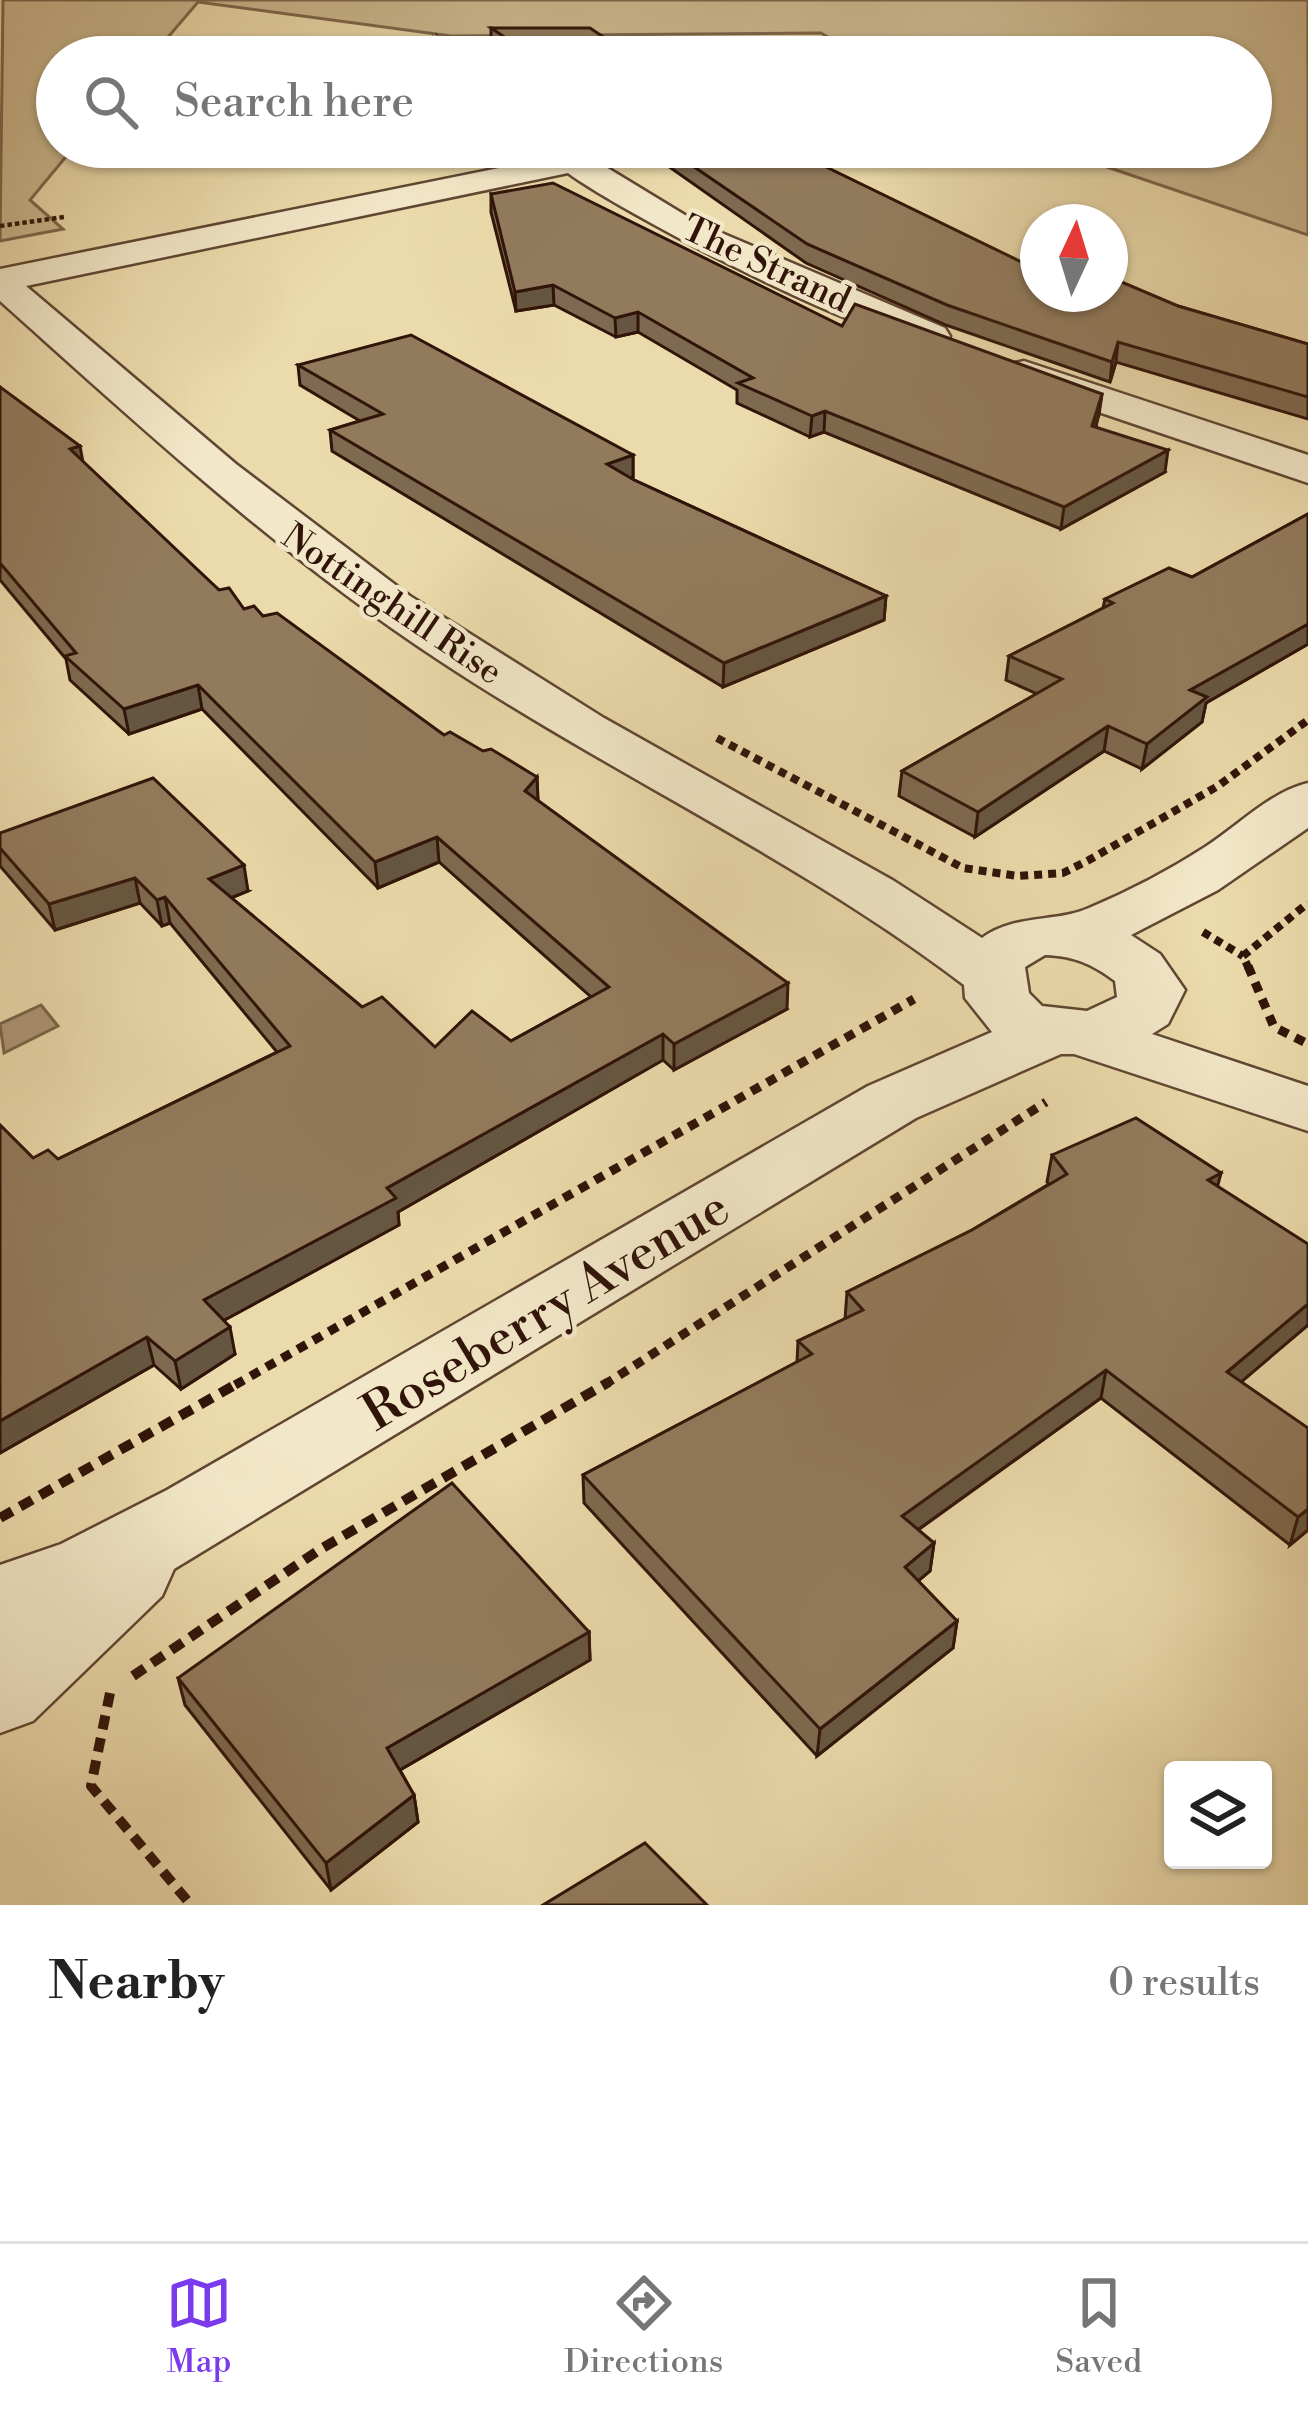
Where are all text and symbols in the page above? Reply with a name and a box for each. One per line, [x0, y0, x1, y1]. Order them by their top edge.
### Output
search box [36, 36, 1272, 168]
icon: search [78, 69, 144, 135]
text: Search here [174, 74, 414, 131]
north arrow [1020, 204, 1128, 312]
street label: The Strand [675, 207, 858, 324]
street label: Nottinghill Rise [273, 515, 511, 695]
street label: Roseberry Avenue [351, 1177, 742, 1446]
map controls [1164, 1761, 1272, 1869]
button: layers [1164, 1761, 1272, 1869]
text: Nearby [48, 1951, 224, 2015]
text: 0 results [1108, 1959, 1260, 2008]
tab: Map [166, 2270, 232, 2383]
tab: Directions [564, 2270, 723, 2383]
tab: Saved [1055, 2270, 1142, 2383]

